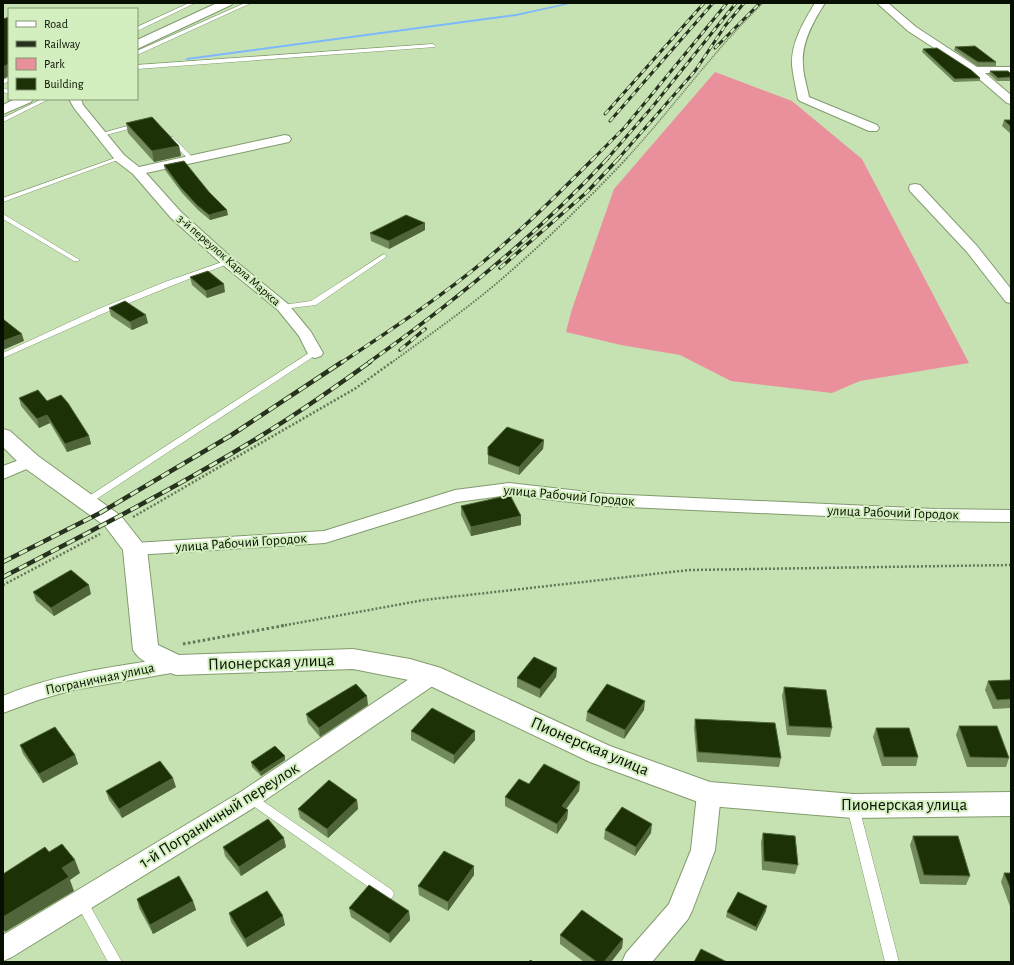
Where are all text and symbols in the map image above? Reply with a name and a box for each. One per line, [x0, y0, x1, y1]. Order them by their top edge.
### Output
legend [8, 8, 138, 100]
text: Road [44, 18, 68, 30]
text: Railway [44, 38, 80, 51]
text: Park [44, 58, 65, 70]
text: Building [44, 78, 84, 90]
street label: 3-й переулок Карла Маркса [175, 212, 283, 309]
street label: улица Рабочий Городок [502, 483, 636, 509]
street label: улица Рабочий Городок [826, 504, 959, 522]
street label: улица Рабочий Городок [174, 531, 308, 555]
street label: Пионерская улица [207, 651, 335, 674]
street label: Пограничная улица [44, 661, 156, 697]
street label: Пионерская улица [528, 713, 652, 780]
street label: 1-й Пограничный переулок [136, 759, 302, 872]
street label: Пионерская улица [841, 796, 968, 814]

